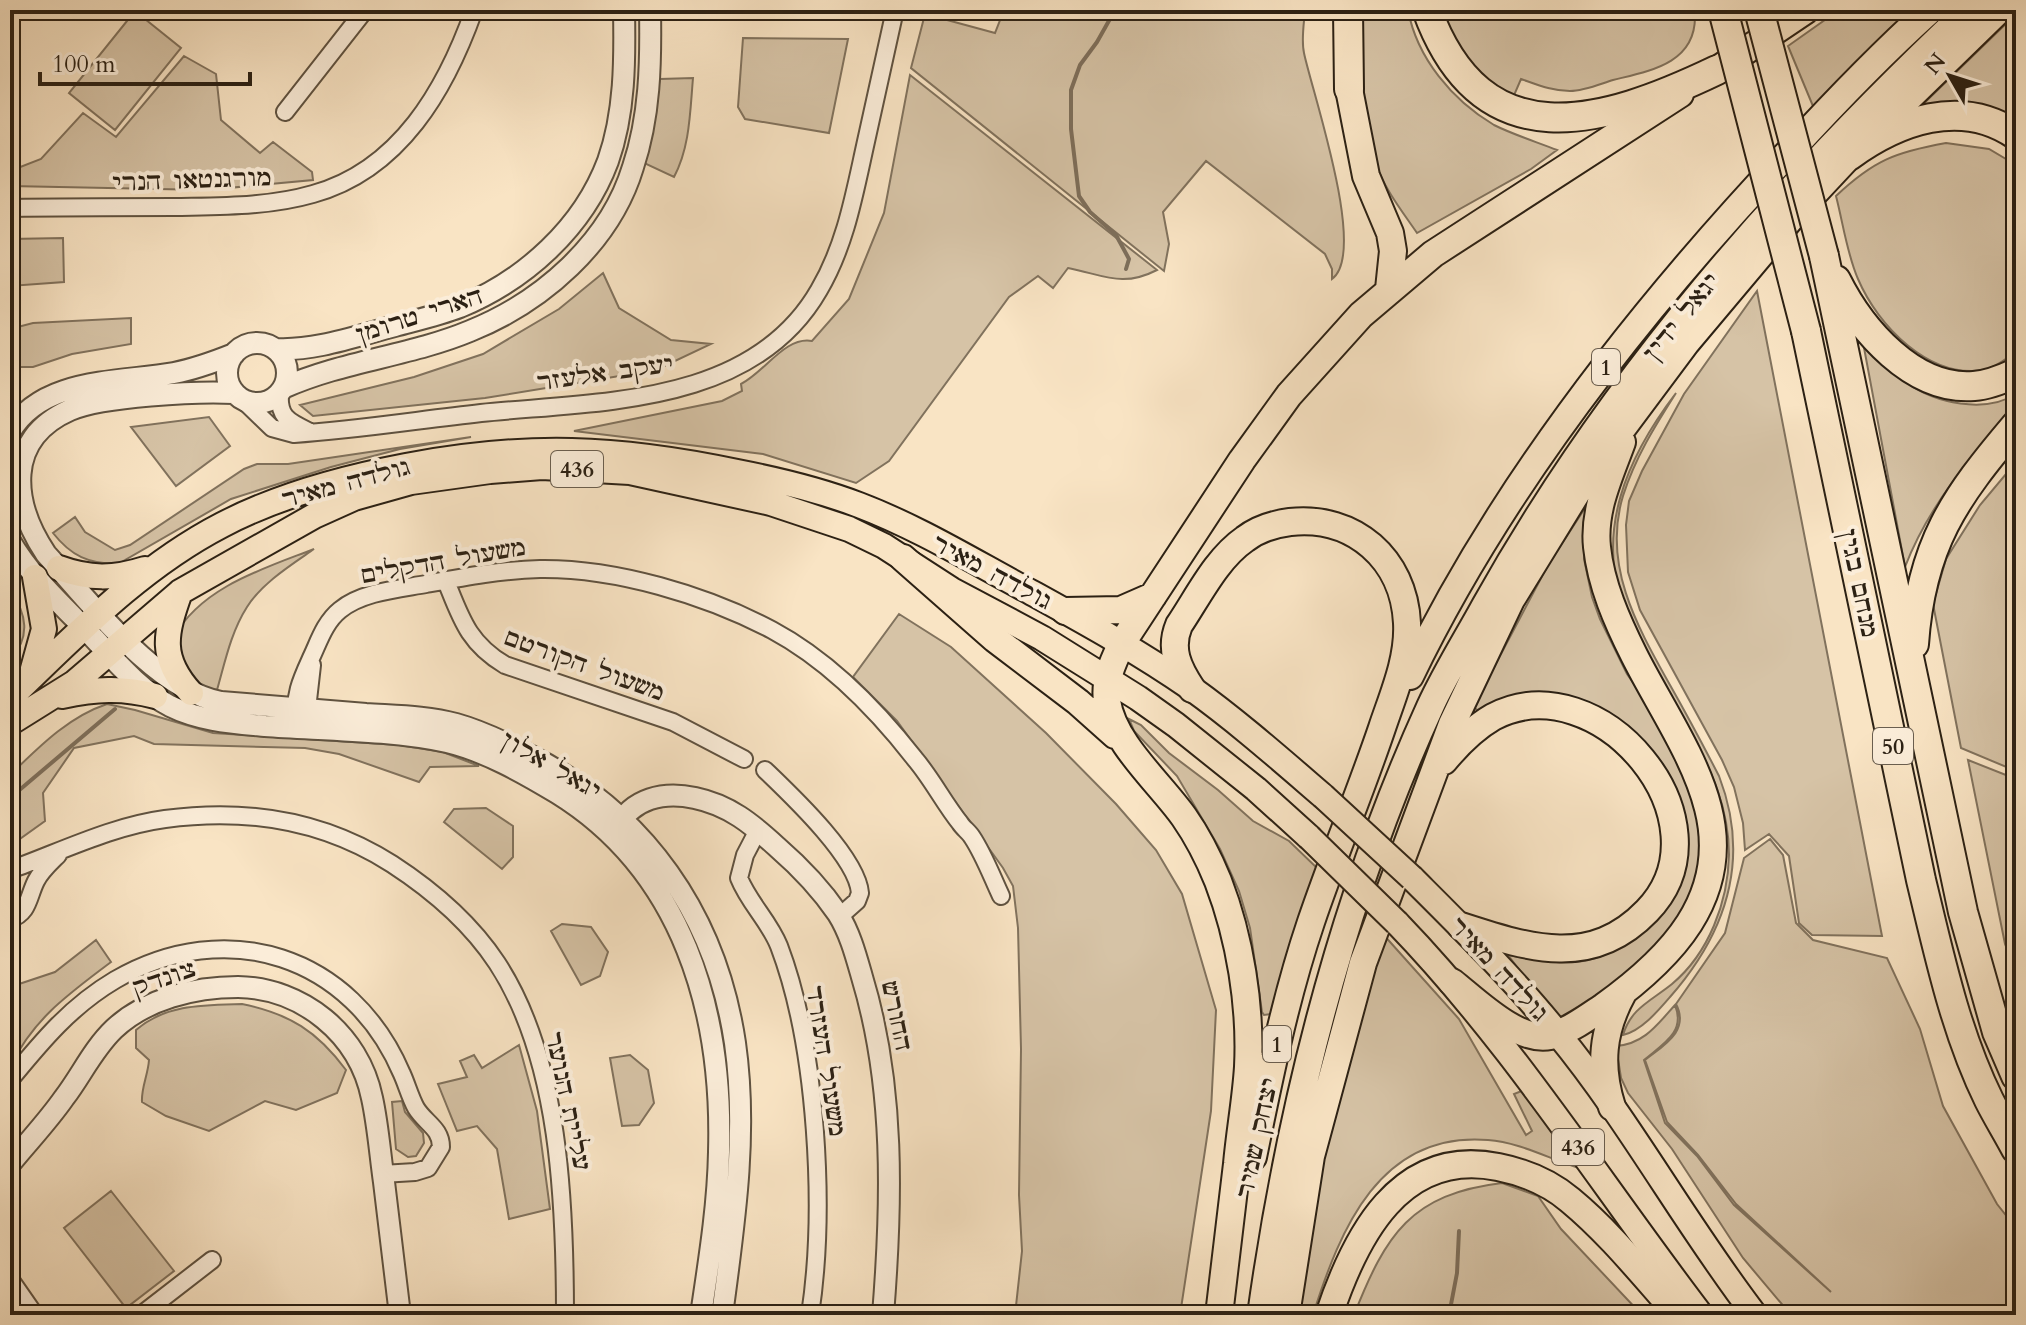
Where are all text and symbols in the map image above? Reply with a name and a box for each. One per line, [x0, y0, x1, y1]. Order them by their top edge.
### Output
scale bar [40, 36, 250, 86]
north arrow [1910, 36, 1990, 116]
text: N [1918, 47, 1953, 81]
text: 100 m [52, 48, 116, 81]
street label: מורגנטאו הנרי [111, 161, 273, 200]
street label: יגאל ידין [1635, 266, 1727, 369]
street label: הארי טרומן [351, 279, 487, 352]
street label: יעקב אלעזר [535, 348, 676, 399]
road number: 1 [1592, 349, 1620, 385]
street label: גולדה מאיר [278, 450, 414, 517]
road number: 436 [551, 451, 603, 487]
street label: מנחם בגין [1831, 525, 1886, 641]
street label: גולדה מאיר [926, 527, 1058, 618]
street label: משעול הדקלים [357, 531, 529, 592]
street label: משעול הקורטם [500, 621, 670, 710]
street label: יגאל אלון [494, 723, 607, 808]
road number: 50 [1873, 728, 1913, 764]
street label: גולדה מאיר [1442, 910, 1556, 1029]
street label: צונדק [128, 952, 200, 1005]
street label: החורש [873, 978, 920, 1054]
street label: משעול העזרד [797, 983, 854, 1139]
road number: 1 [1263, 1026, 1291, 1062]
street label: עליית הנוער [537, 1029, 598, 1174]
street label: יצחק שמיר [1229, 1075, 1286, 1201]
road number: 436 [1552, 1129, 1604, 1165]

